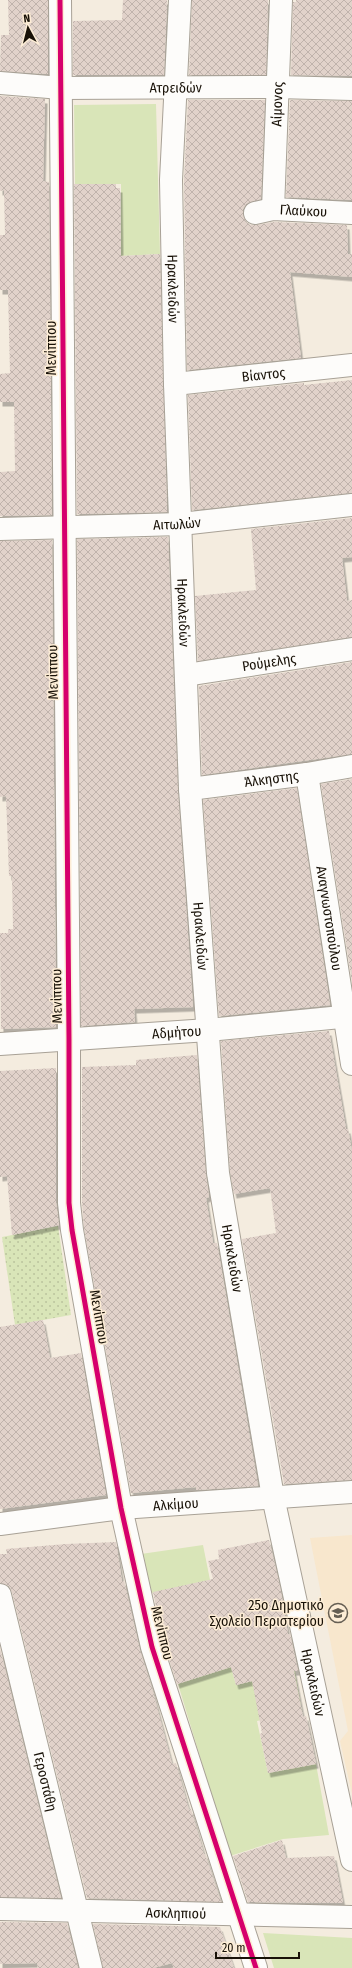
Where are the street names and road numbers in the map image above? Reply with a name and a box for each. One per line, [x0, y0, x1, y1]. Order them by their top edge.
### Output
street label: Ατρειδών [150, 79, 202, 96]
street label: Αίμονος [268, 81, 286, 127]
street label: Γλαύκου [279, 201, 328, 220]
street label: Ηρακλειδών [164, 254, 182, 323]
street label: Μενίππου [43, 321, 60, 375]
street label: Βίαντος [241, 364, 286, 385]
street label: Αιτωλών [153, 513, 202, 533]
street label: Ηρακλειδών [174, 578, 193, 647]
street label: Μενίππου [44, 644, 62, 700]
street label: Ρούμελης [241, 649, 297, 675]
street label: Άλκηστης [243, 767, 300, 790]
street label: Αναγνωστοπούλου [313, 865, 346, 972]
street label: Ηρακλειδών [190, 901, 212, 971]
street label: Μενίππου [48, 968, 66, 1024]
street label: Αδμήτου [151, 1022, 202, 1042]
street label: Ηρακλειδών [218, 1223, 247, 1294]
street label: Μενίππου [86, 1288, 112, 1346]
street label: Αλκίμου [152, 1494, 199, 1514]
street label: Μενίππου [147, 1604, 177, 1662]
street label: Ηρακλειδών [298, 1647, 329, 1718]
street label: Γεροστάθη [30, 1750, 61, 1813]
street label: Ασκληπιού [145, 1904, 206, 1922]

